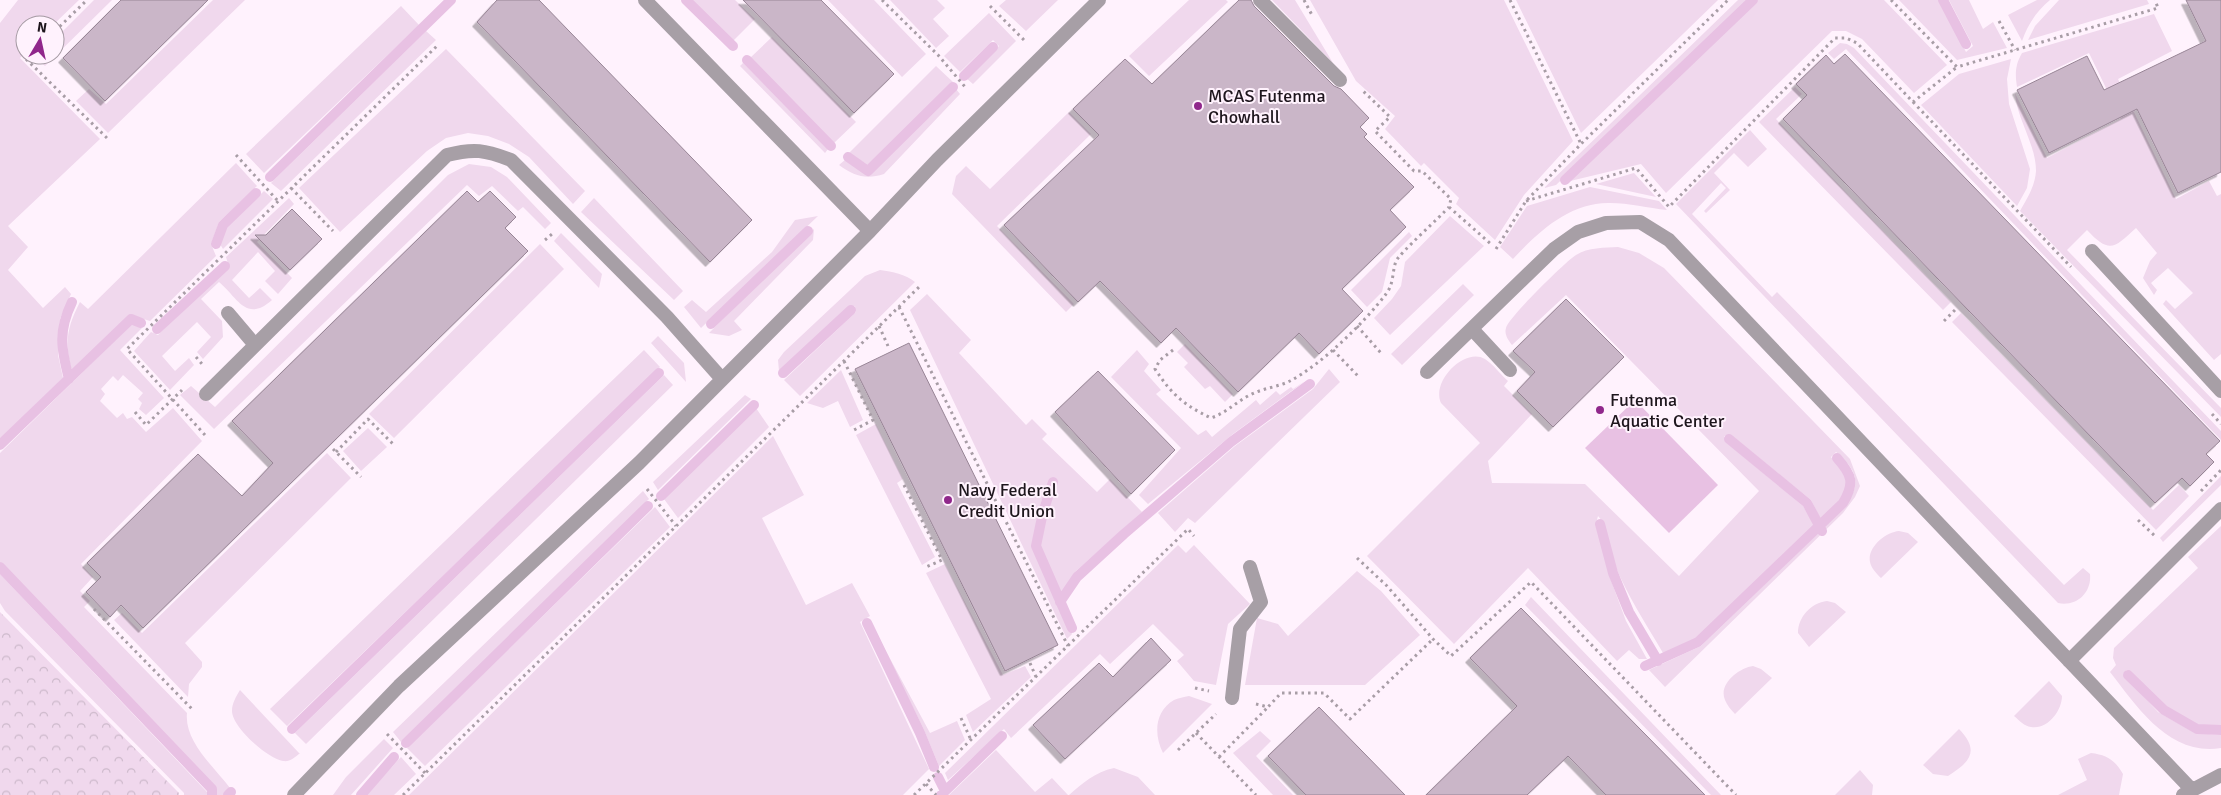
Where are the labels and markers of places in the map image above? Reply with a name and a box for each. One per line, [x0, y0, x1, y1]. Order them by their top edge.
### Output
place label: MCAS Futenma Chowhall [1208, 85, 1326, 128]
marker: MCAS Futenma Chowhall [1192, 100, 1204, 112]
place label: Futenma Aquatic Center [1610, 389, 1725, 432]
marker: Futenma Aquatic Center [1594, 404, 1606, 416]
place label: Navy Federal Credit Union [958, 479, 1057, 522]
marker: Navy Federal Credit Union [942, 494, 954, 506]

